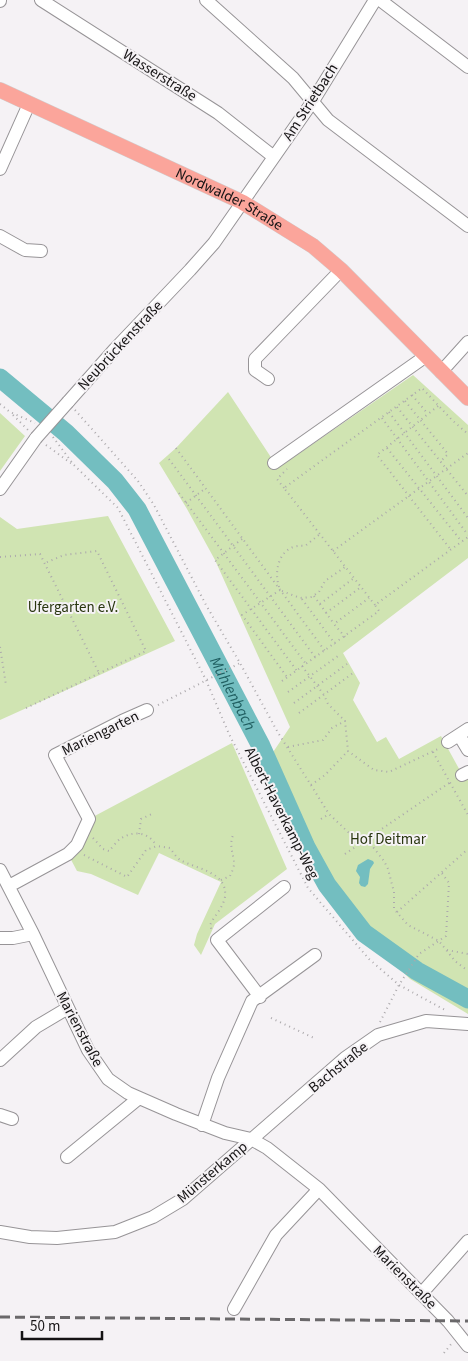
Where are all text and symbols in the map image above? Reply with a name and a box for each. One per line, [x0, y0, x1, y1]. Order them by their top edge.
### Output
street label: Wasserstraße [119, 44, 201, 107]
street label: Am Strietbach [278, 60, 343, 145]
street label: Nordwalder Straße [172, 163, 287, 236]
street label: Neubrückenstraße [73, 296, 168, 395]
park label: Ufergarten e.V. [28, 597, 118, 618]
water label: Mühlenbach [204, 653, 261, 734]
street label: Mariengarten [58, 706, 142, 761]
street label: Albert-Haverkamp-Weg [239, 743, 324, 883]
park label: Hof Deitmar [350, 829, 427, 850]
street label: Marienstraße [51, 988, 108, 1071]
street label: Bachstraße [304, 1037, 372, 1098]
street label: Münsterkamp [172, 1137, 252, 1208]
street label: Marienstraße [368, 1241, 441, 1314]
scale bar [22, 1308, 102, 1340]
text: 50 m [30, 1316, 60, 1337]

